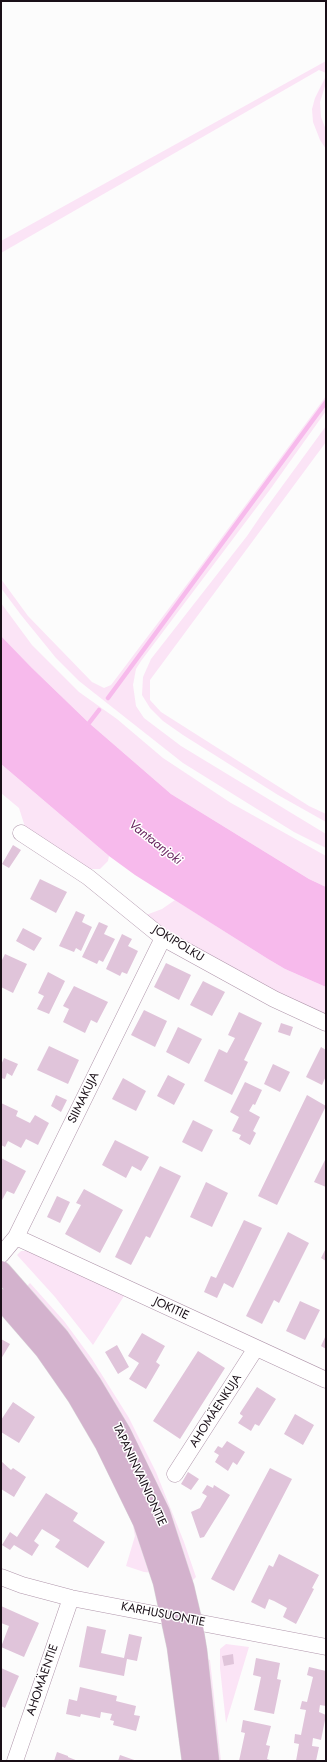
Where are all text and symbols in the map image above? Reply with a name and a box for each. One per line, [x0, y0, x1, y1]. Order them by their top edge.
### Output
water label: Vantaanjoki [125, 817, 185, 869]
street label: JOKIPOLKU [150, 923, 206, 965]
street label: SIIMAKUJA [65, 1070, 103, 1126]
street label: JOKITIE [151, 1295, 191, 1323]
street label: AHOMÄENKUJA [187, 1372, 245, 1450]
street label: TAPANINVAINIONTIE [109, 1422, 169, 1528]
street label: KARHUSUONTIE [120, 1600, 206, 1630]
street label: AHOMÄENTIE [24, 1642, 62, 1718]

